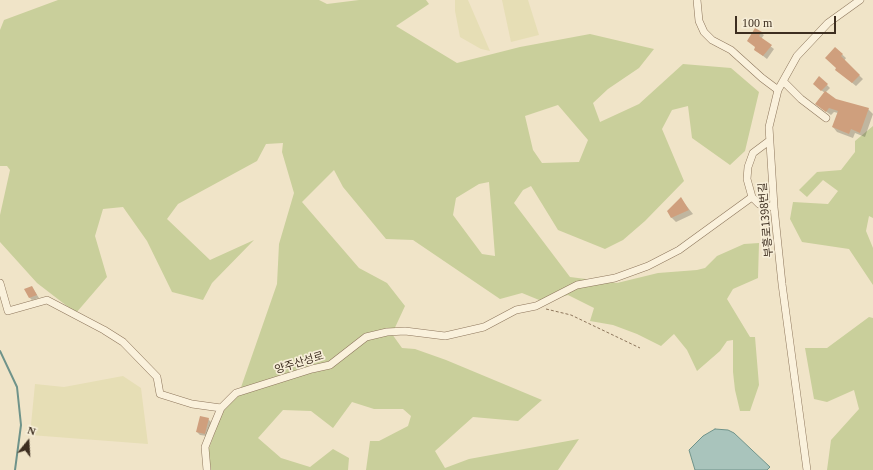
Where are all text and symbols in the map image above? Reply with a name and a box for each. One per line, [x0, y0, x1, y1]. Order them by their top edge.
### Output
scale bar [737, 8, 838, 34]
text: 100 m [742, 16, 772, 30]
street label: 부흥로1398번길 [755, 182, 775, 258]
street label: 양주산성로 [273, 348, 325, 376]
north arrow [8, 422, 48, 462]
text: N [26, 424, 37, 438]

